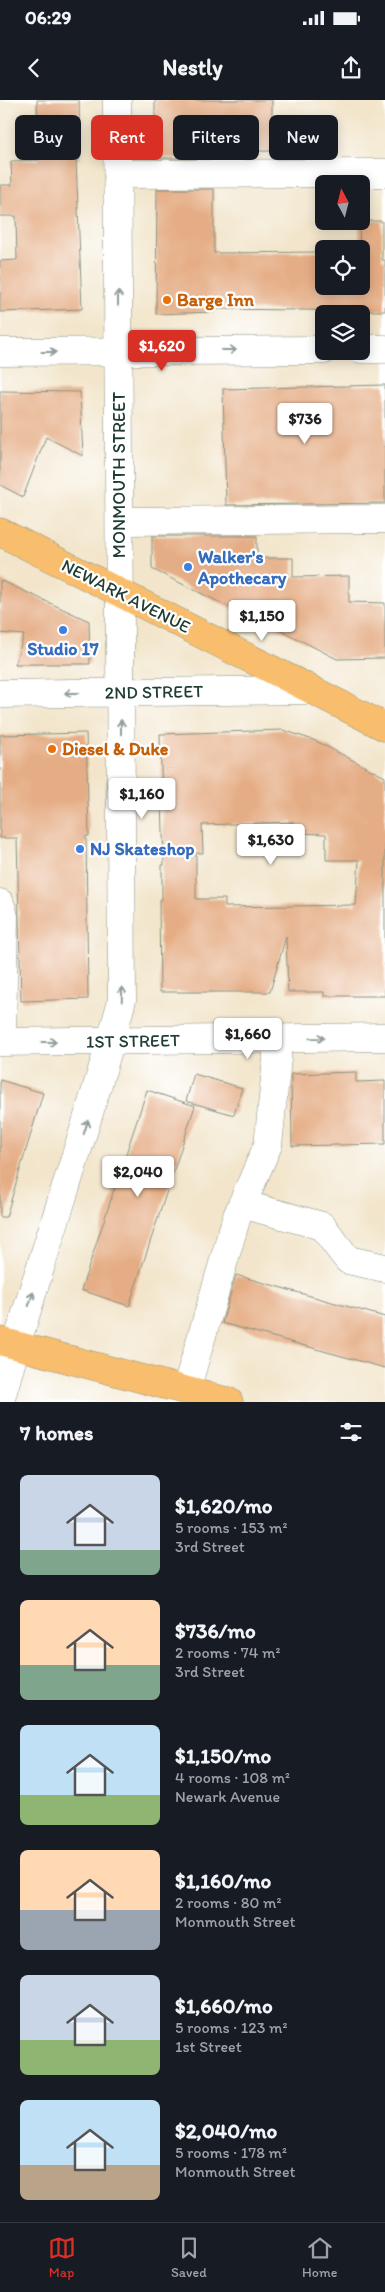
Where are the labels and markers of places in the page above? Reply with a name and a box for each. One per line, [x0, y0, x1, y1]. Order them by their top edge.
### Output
place label: Barge Inn [177, 289, 255, 311]
marker: Barge Inn [161, 294, 173, 306]
pin: $1,620 [121, 330, 203, 372]
pin: $736 [275, 402, 335, 445]
place label: Walker's Apothecary [197, 546, 287, 589]
marker: Walker's Apothecary [182, 561, 194, 573]
pin: $1,150 [221, 600, 303, 642]
marker: Studio 17 [57, 624, 69, 636]
place label: Studio 17 [27, 638, 99, 660]
place label: Diesel & Duke [62, 738, 169, 760]
marker: Diesel & Duke [46, 743, 58, 755]
pin: $1,160 [101, 778, 183, 820]
pin: $1,630 [230, 824, 312, 866]
place label: NJ Skateshop [90, 838, 195, 860]
marker: NJ Skateshop [74, 843, 86, 855]
pin: $1,660 [207, 1018, 289, 1060]
pin: $2,040 [97, 1156, 179, 1198]

